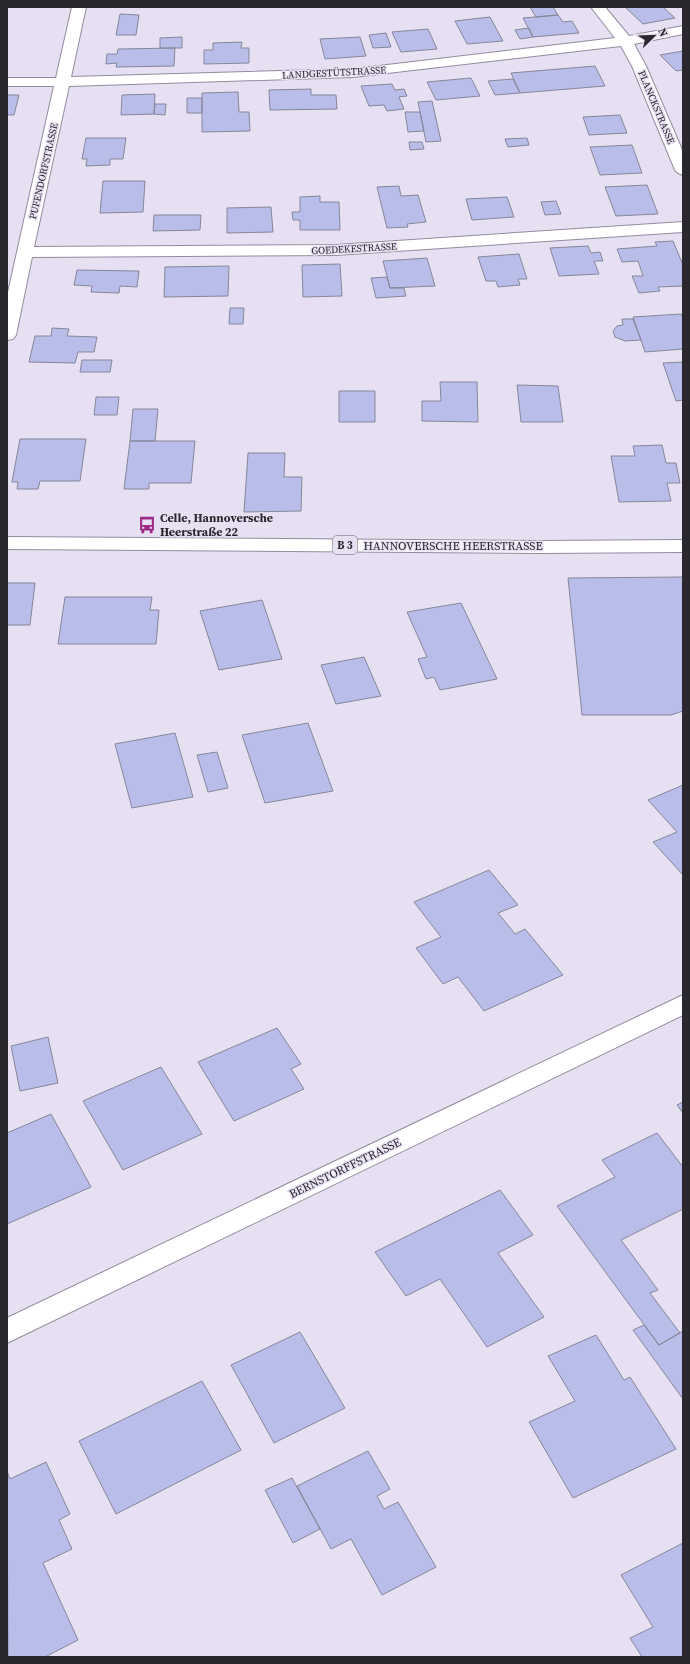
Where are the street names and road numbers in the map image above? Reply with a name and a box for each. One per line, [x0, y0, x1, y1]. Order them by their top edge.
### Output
street label: LANDGESTÜTSTRASSE [282, 63, 386, 82]
street label: PLANCKSTRASSE [635, 68, 678, 146]
street label: PUFENDORFSTRASSE [26, 122, 61, 221]
street label: GOEDEKESTRASSE [311, 240, 397, 257]
road number: B 3 [333, 536, 357, 554]
street label: HANNOVERSCHE HEERSTRASSE [363, 538, 543, 554]
street label: BERNSTORFFSTRASSE [286, 1134, 404, 1202]

